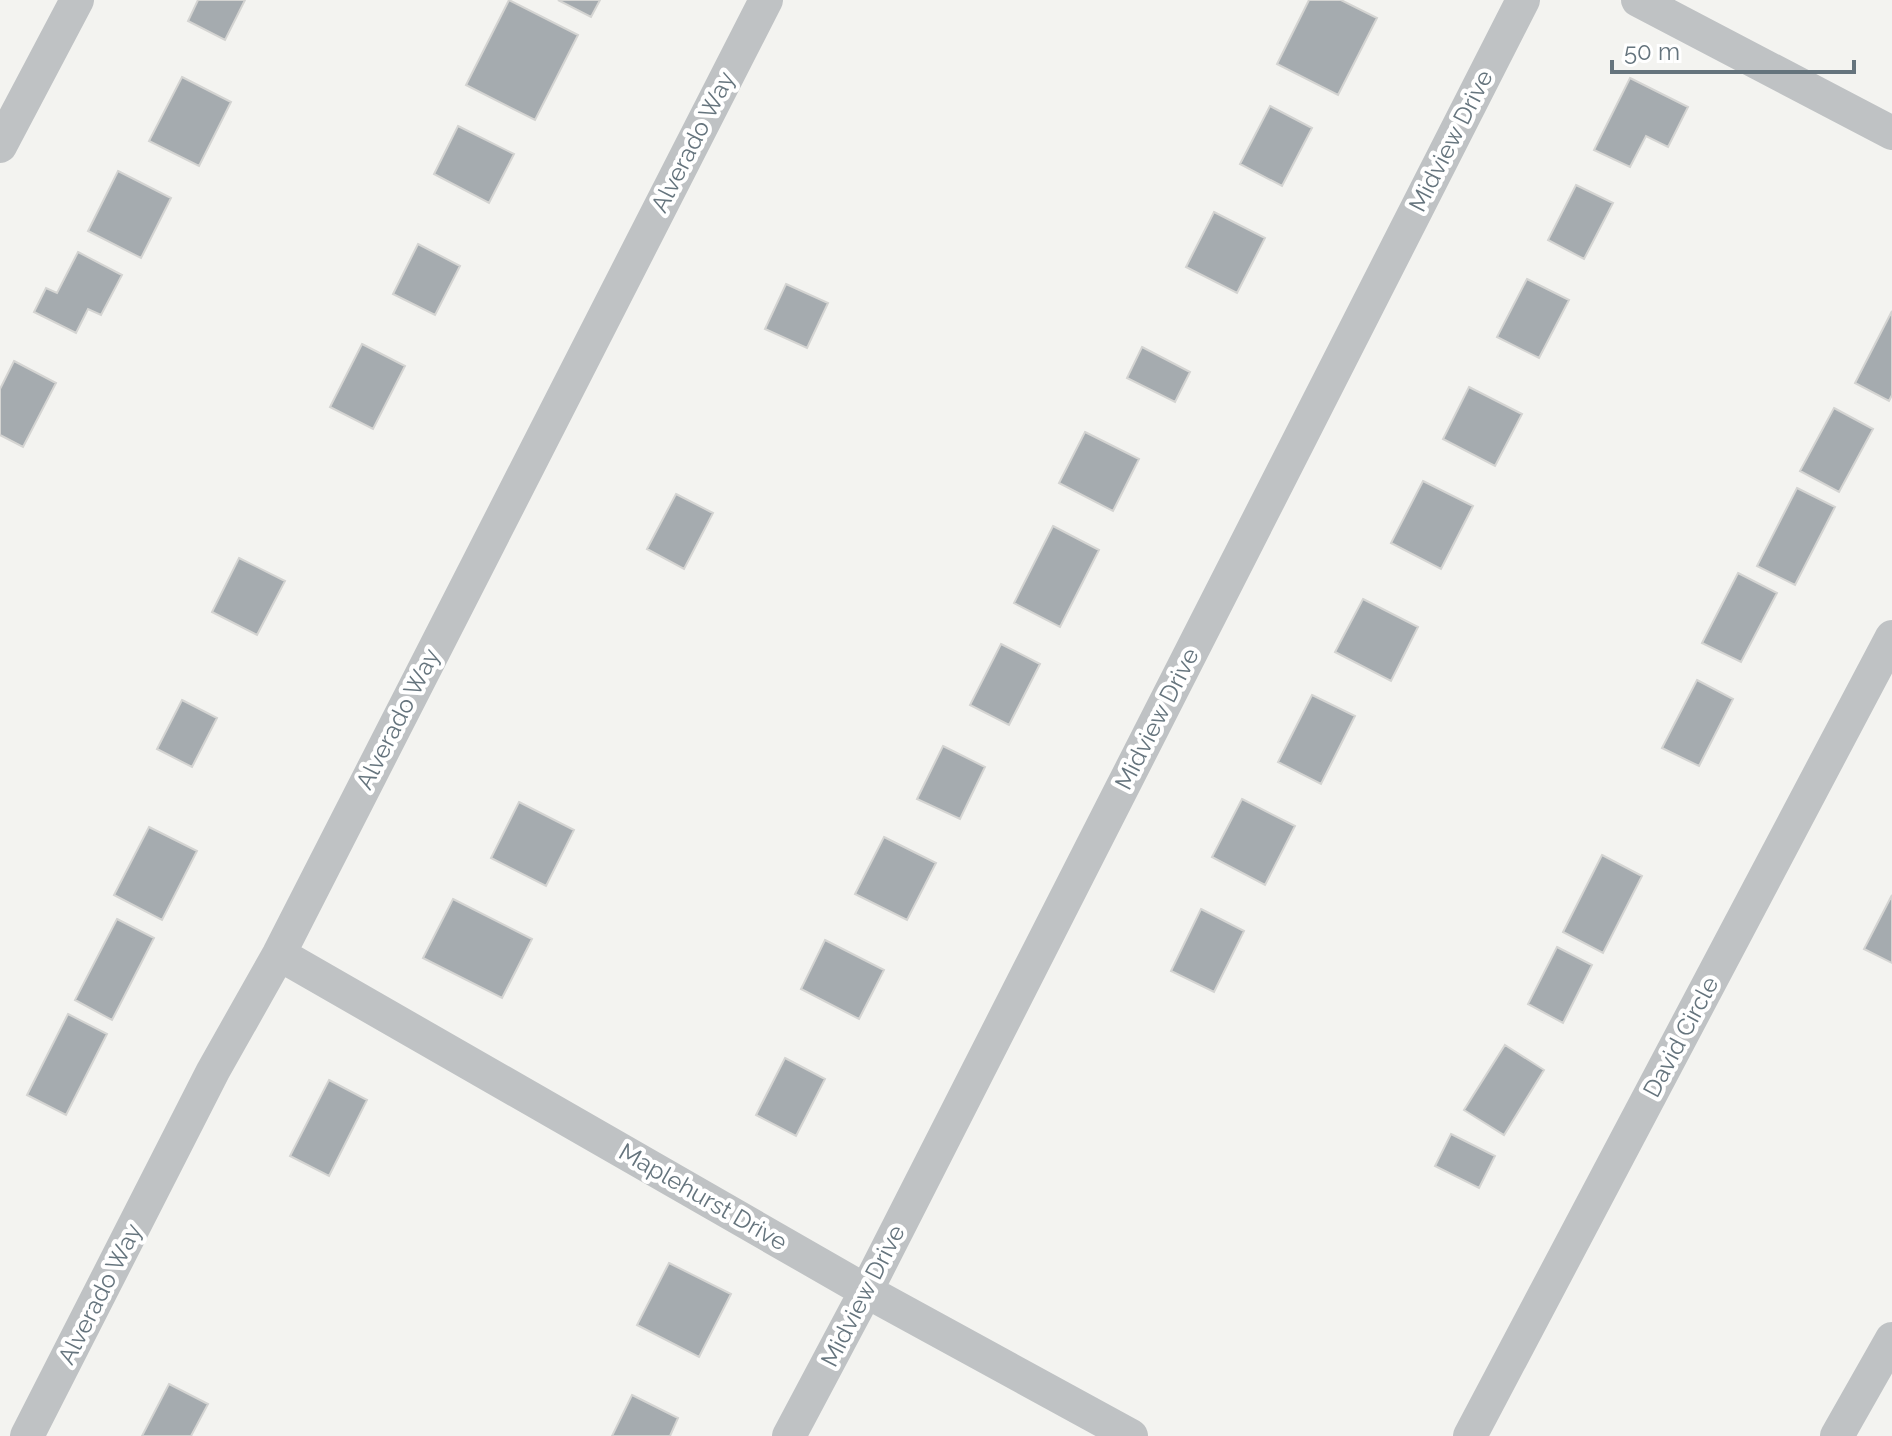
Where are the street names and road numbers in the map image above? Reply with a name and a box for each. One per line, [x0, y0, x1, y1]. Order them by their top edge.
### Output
street label: Midview Drive [1402, 65, 1499, 217]
street label: Alverado Way [645, 66, 740, 217]
street label: Alverado Way [350, 643, 445, 794]
street label: Midview Drive [1108, 643, 1205, 795]
street label: David Circle [1637, 972, 1724, 1102]
street label: Maplehurst Drive [614, 1137, 792, 1256]
street label: Alverado Way [52, 1218, 147, 1369]
street label: Midview Drive [814, 1220, 911, 1372]

